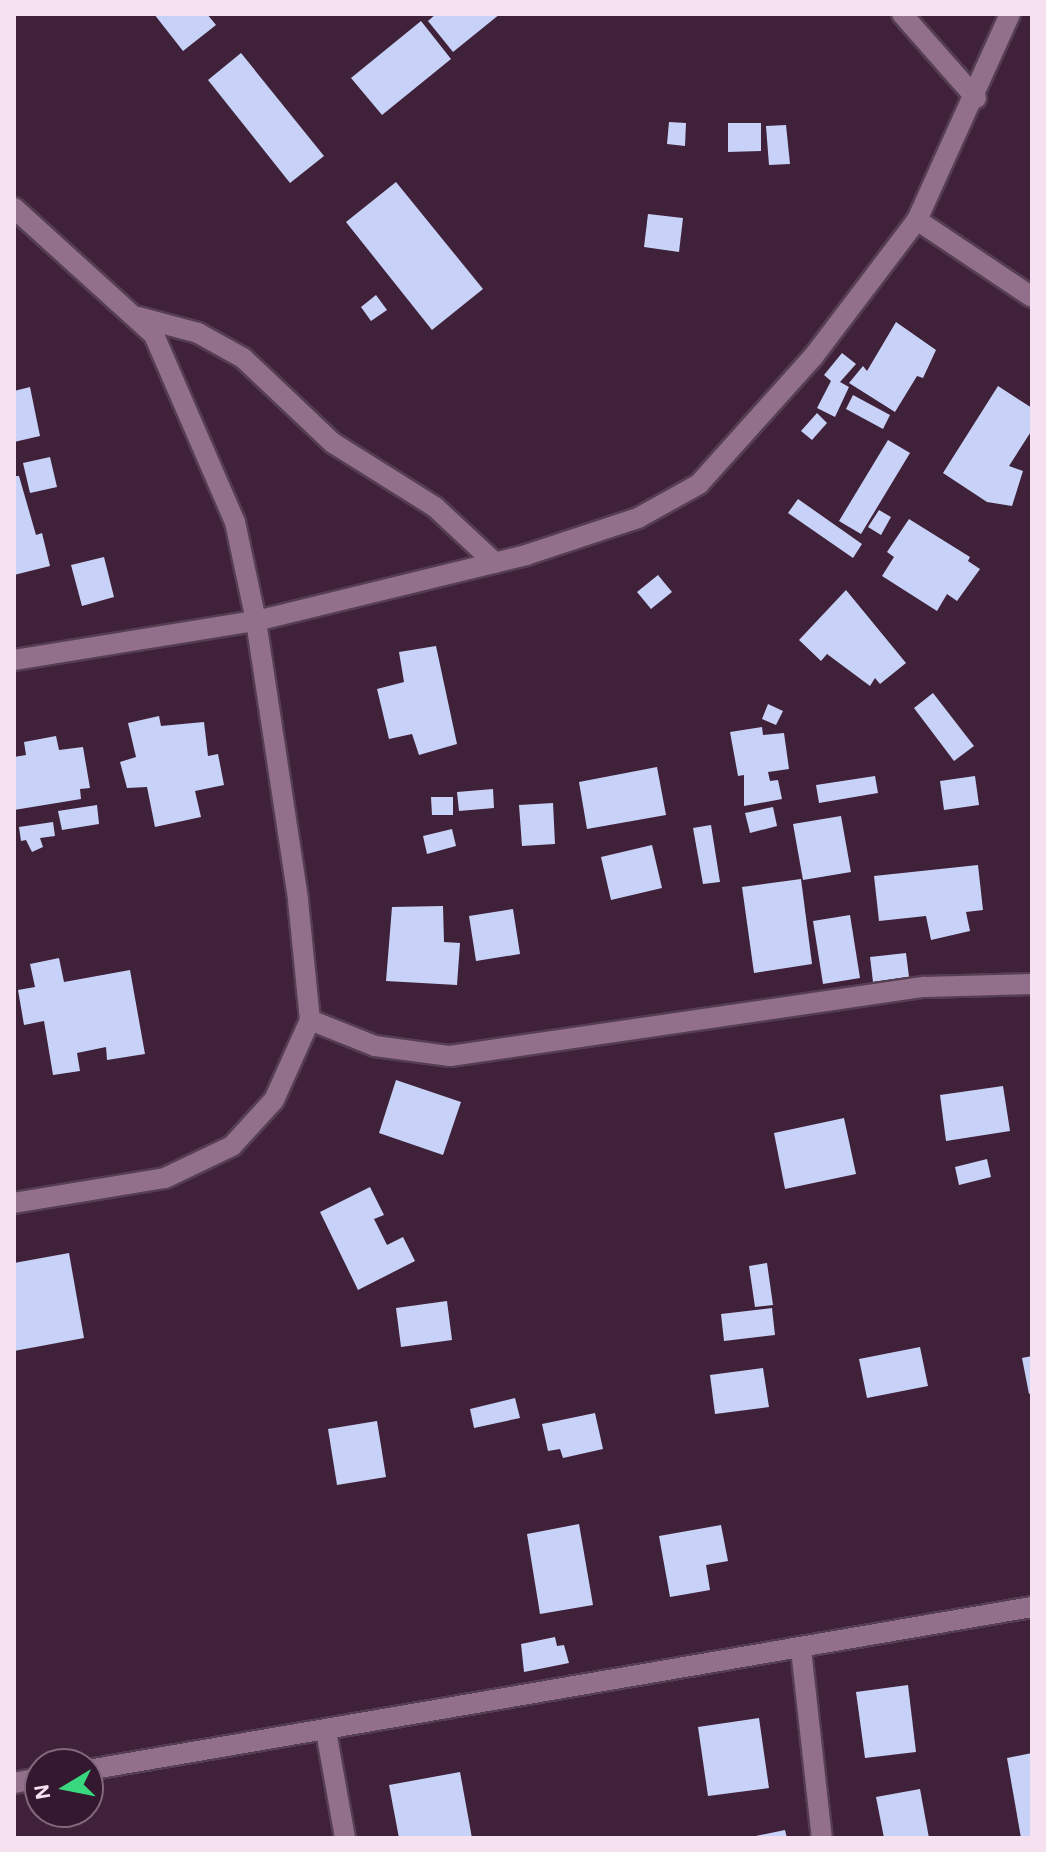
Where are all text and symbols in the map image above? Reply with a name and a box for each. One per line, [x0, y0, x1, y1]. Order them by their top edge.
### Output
north arrow [24, 1748, 104, 1828]
text: N [30, 1782, 54, 1801]

